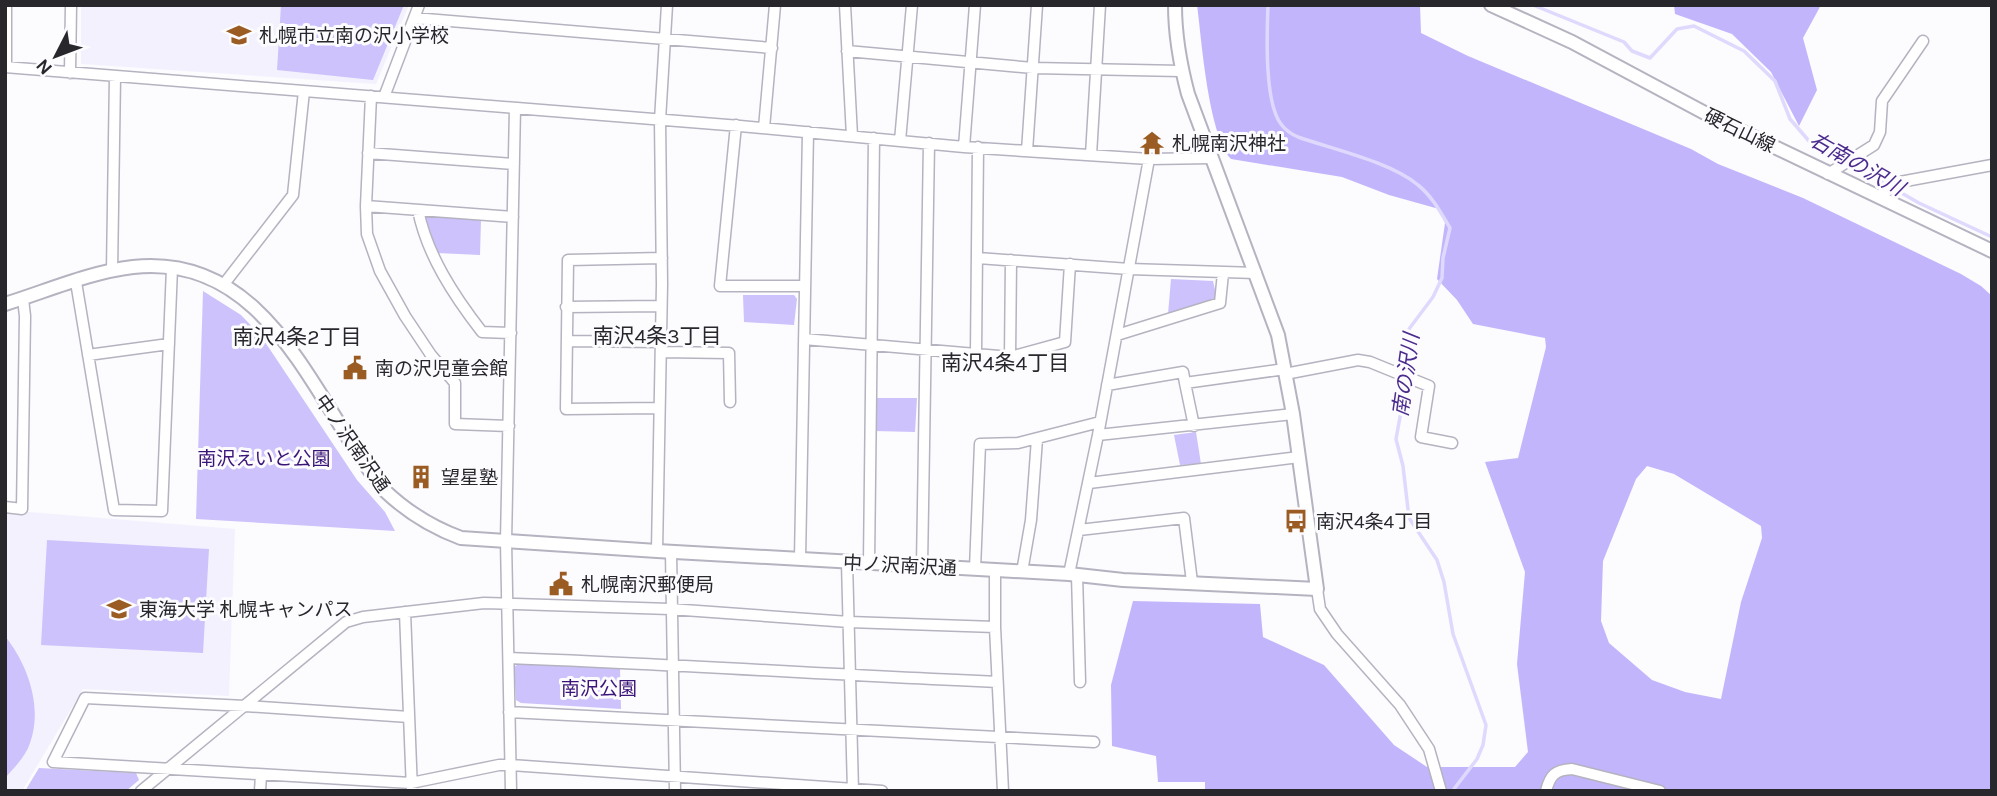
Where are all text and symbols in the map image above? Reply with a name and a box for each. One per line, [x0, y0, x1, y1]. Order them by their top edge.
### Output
north arrow [21, 21, 91, 91]
school or university icon: 札幌市立南の沢小学校 [225, 21, 253, 49]
place label: 札幌市立南の沢小学校 [259, 25, 449, 47]
text: N [31, 54, 57, 79]
street label: 硬石山線 [1701, 104, 1779, 157]
water label: 右南の沢川 [1806, 127, 1910, 202]
temple icon: 札幌南沢神社 [1138, 129, 1166, 157]
place label: 札幌南沢神社 [1172, 133, 1286, 155]
district label: 南沢4条3丁目 [592, 324, 722, 348]
district label: 南沢4条2丁目 [233, 325, 361, 349]
water label: 南の沢川 [1388, 330, 1424, 418]
district label: 南沢4条4丁目 [941, 351, 1069, 375]
public building icon: 南の沢児童会館 [341, 354, 369, 382]
place label: 南の沢児童会館 [375, 358, 508, 380]
street label: 中ノ沢南沢通 [310, 391, 394, 497]
park label: 南沢えいと公園 [197, 448, 331, 470]
building icon: 望星塾 [407, 463, 435, 491]
place label: 望星塾 [441, 467, 498, 489]
bus stop icon: 南沢4条4丁目 [1282, 507, 1310, 535]
place label: 南沢4条4丁目 [1316, 511, 1432, 533]
street label: 中ノ沢南沢通 [842, 552, 957, 580]
public building icon: 札幌南沢郵便局 [547, 570, 575, 598]
place label: 札幌南沢郵便局 [581, 574, 714, 596]
school or university icon: 東海大学 札幌キャンパス [105, 595, 133, 623]
place label: 東海大学 札幌キャンパス [139, 599, 353, 621]
park label: 南沢公園 [561, 678, 637, 700]

